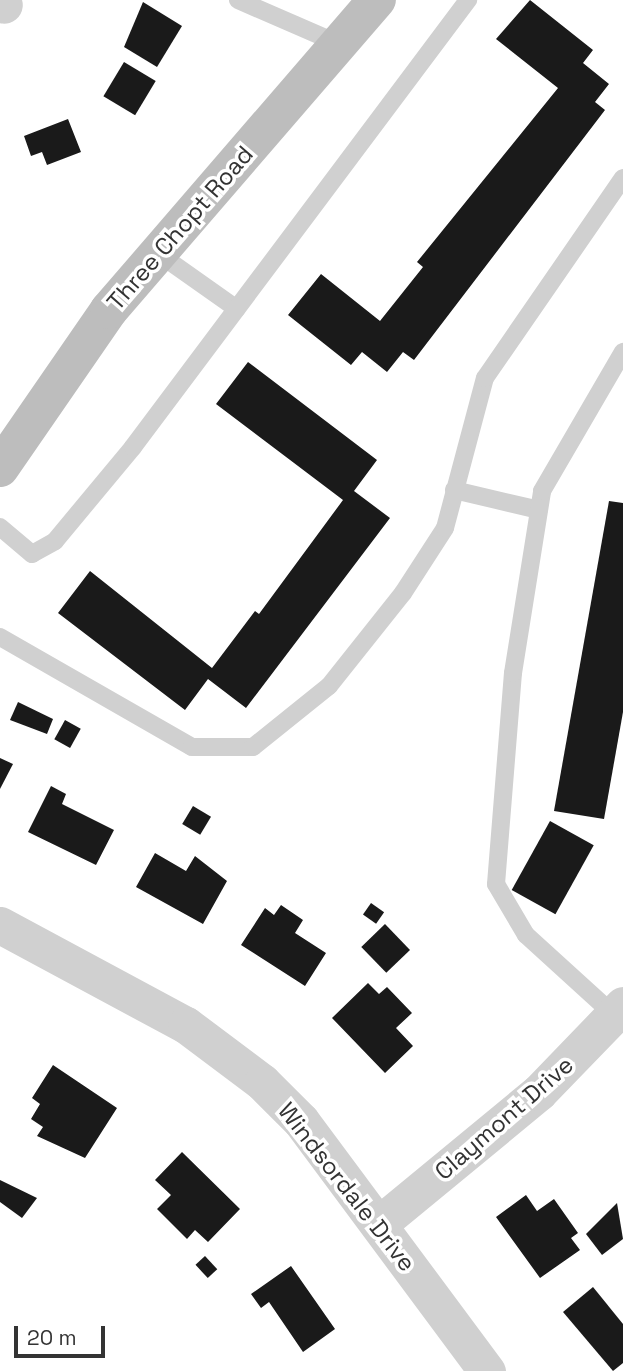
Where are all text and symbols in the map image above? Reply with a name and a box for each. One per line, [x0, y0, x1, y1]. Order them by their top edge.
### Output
street label: Three Chopt Road [101, 140, 259, 316]
street label: Claymont Drive [429, 1050, 579, 1186]
street label: Windsordale Drive [272, 1097, 422, 1277]
scale bar [18, 1312, 108, 1356]
text: 20 m [27, 1324, 77, 1351]

